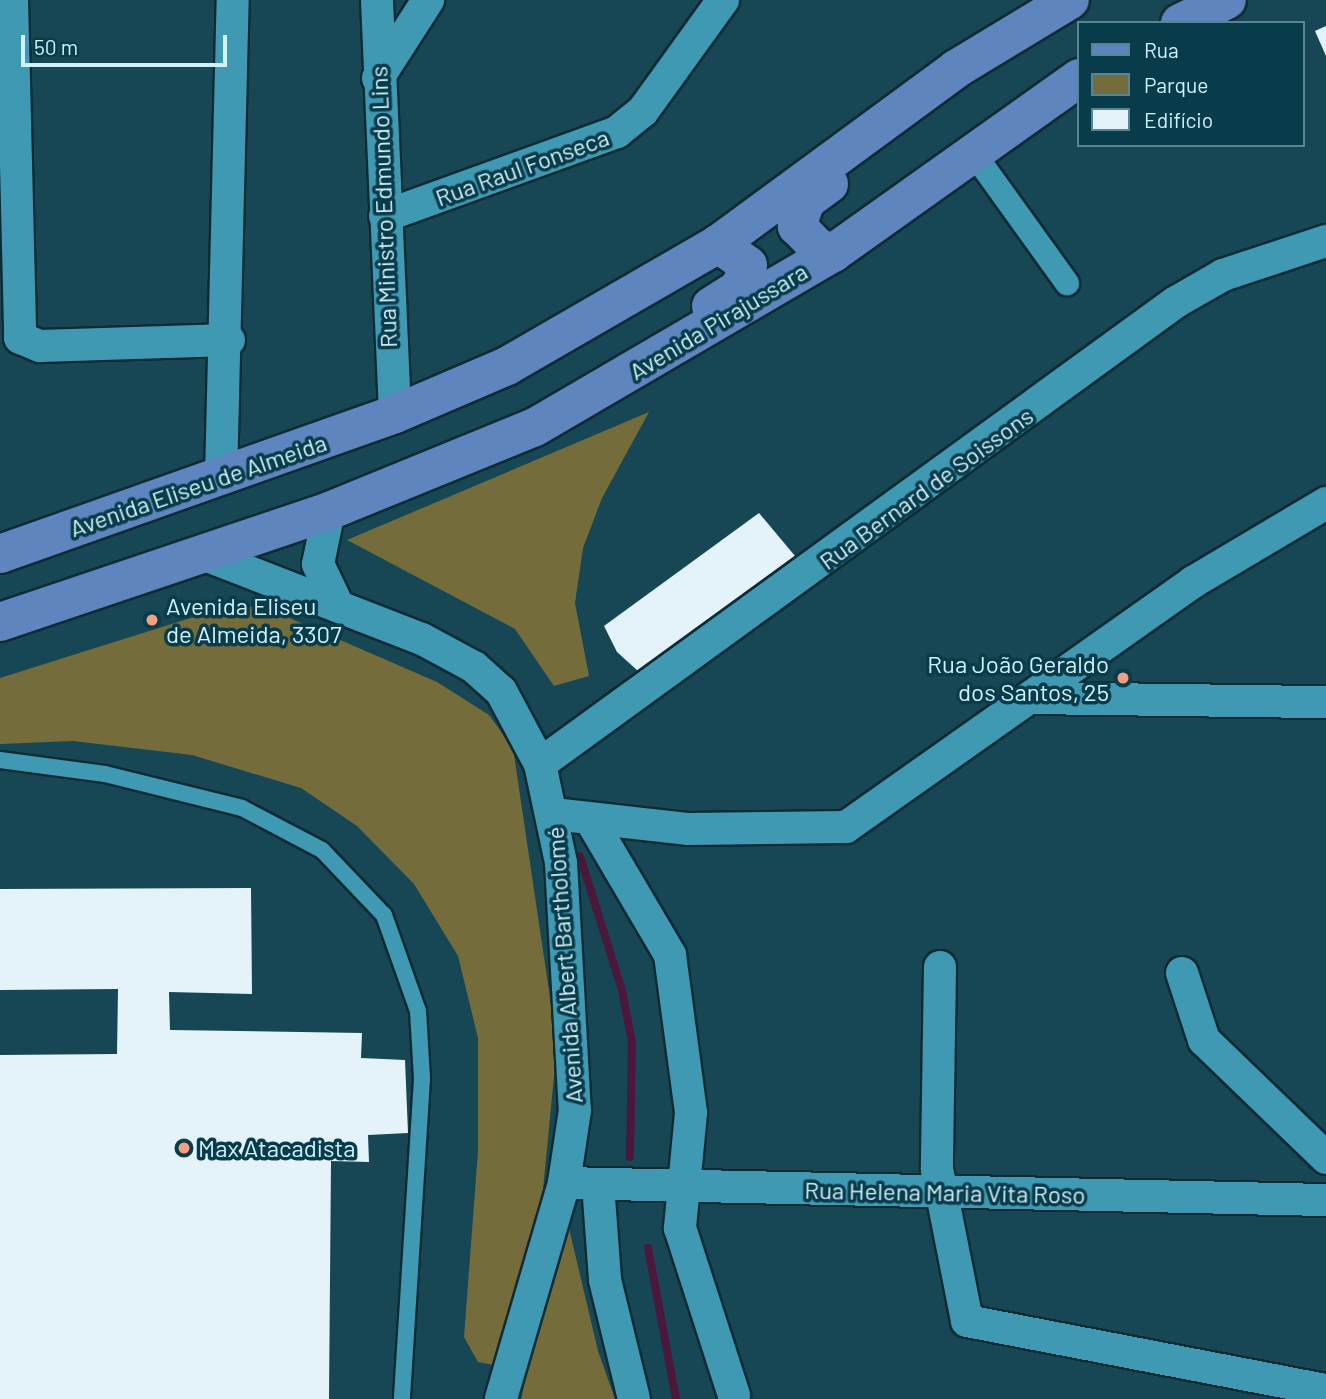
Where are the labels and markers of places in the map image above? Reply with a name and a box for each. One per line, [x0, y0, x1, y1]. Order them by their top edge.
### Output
place label: Avenida Eliseu de Almeida, 3307 [166, 592, 342, 648]
marker: Avenida Eliseu de Almeida, 3307 [144, 612, 160, 628]
place label: Rua João Geraldo dos Santos, 25 [927, 650, 1109, 706]
marker: Rua João Geraldo dos Santos, 25 [1115, 670, 1131, 686]
place label: Max Atacadista [198, 1134, 355, 1162]
marker: Max Atacadista [176, 1140, 192, 1156]

